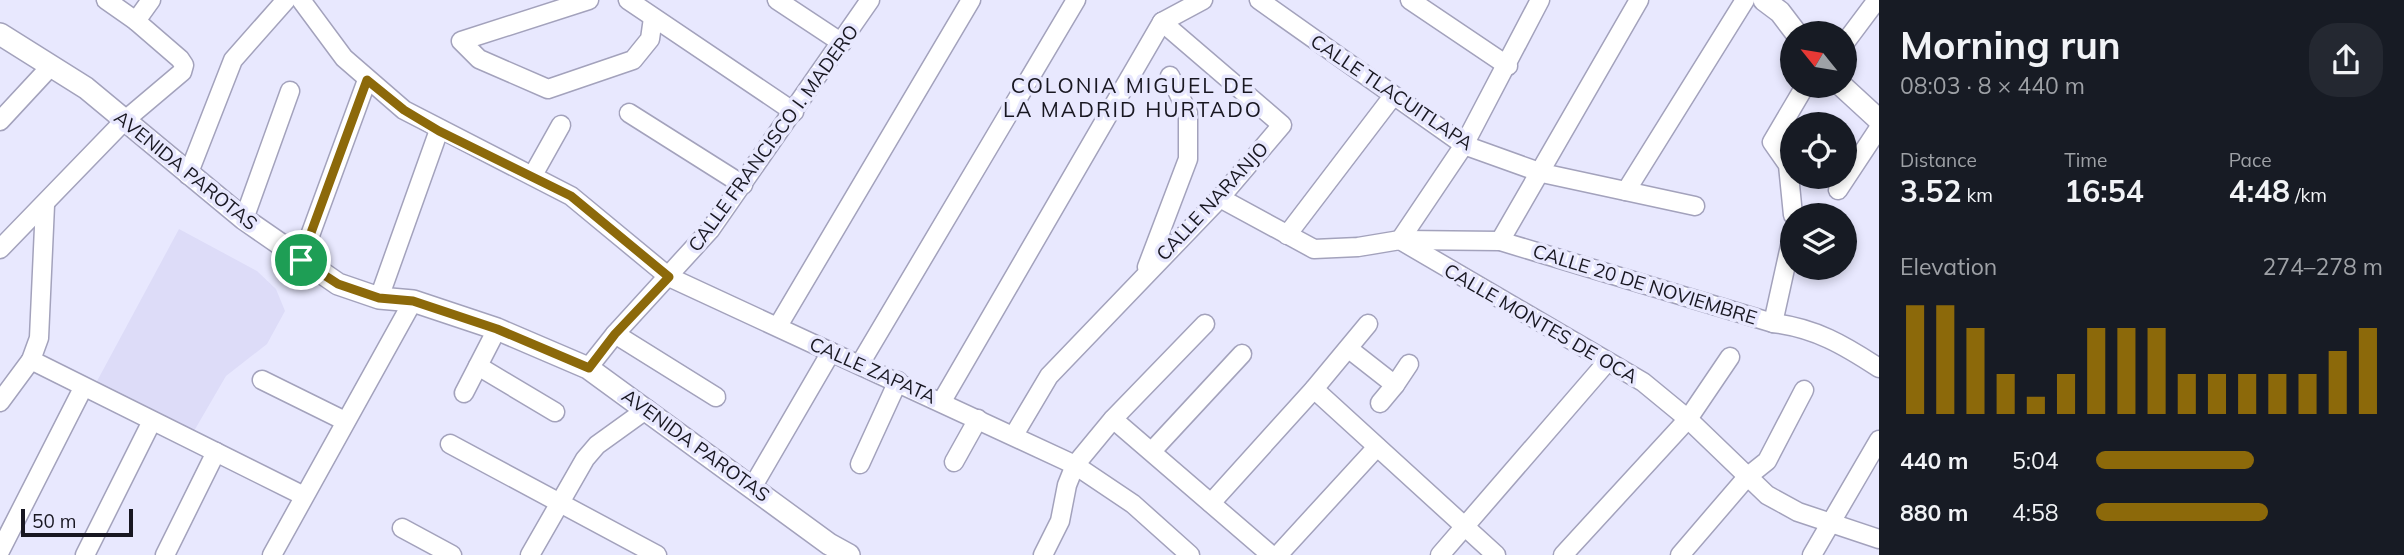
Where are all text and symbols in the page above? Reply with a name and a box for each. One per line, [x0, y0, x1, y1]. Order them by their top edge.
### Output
street label: CALLE FRANCISCO I. MADERO [683, 20, 863, 256]
north arrow [1780, 21, 1857, 98]
map controls [1780, 21, 1857, 280]
text: Morning run [1900, 21, 2121, 69]
button: share [2309, 23, 2383, 97]
street label: CALLE TLACUITLAPA [1306, 29, 1478, 155]
text: 08:03 · 8 × 440 m [1900, 71, 2085, 100]
district label: COLONIA MIGUEL DE LA MADRID HURTADO [1003, 72, 1263, 122]
street label: AVENIDA PAROTAS [110, 105, 262, 235]
button: locate [1780, 112, 1857, 189]
street label: CALLE NARANJO [1151, 137, 1273, 265]
text: Distance [1900, 148, 1977, 172]
text: Time [2064, 148, 2107, 172]
text: Pace [2229, 148, 2272, 172]
text: 3.52 [1900, 172, 1961, 210]
text: 16:54 [2064, 172, 2144, 210]
text: 4:48 [2229, 172, 2290, 210]
text: km [1961, 183, 1993, 207]
text: /km [2290, 183, 2327, 207]
button: layers [1780, 203, 1857, 280]
pin [271, 230, 331, 290]
street label: CALLE 20 DE NOVIEMBRE [1530, 238, 1760, 330]
icon: arrive [282, 241, 320, 279]
text: Elevation [1900, 252, 1997, 281]
text: 274–278 m [2262, 252, 2383, 281]
street label: CALLE MONTES DE OCA [1440, 258, 1642, 388]
street label: CALLE ZAPATA [806, 331, 940, 409]
street label: AVENIDA PAROTAS [617, 383, 775, 507]
text: 440 m [1900, 446, 1968, 475]
text: 5:04 [2012, 446, 2059, 475]
text: 880 m [1900, 498, 1968, 527]
text: 4:58 [2012, 498, 2059, 527]
scale bar [21, 506, 133, 538]
text: 50 m [32, 509, 76, 533]

